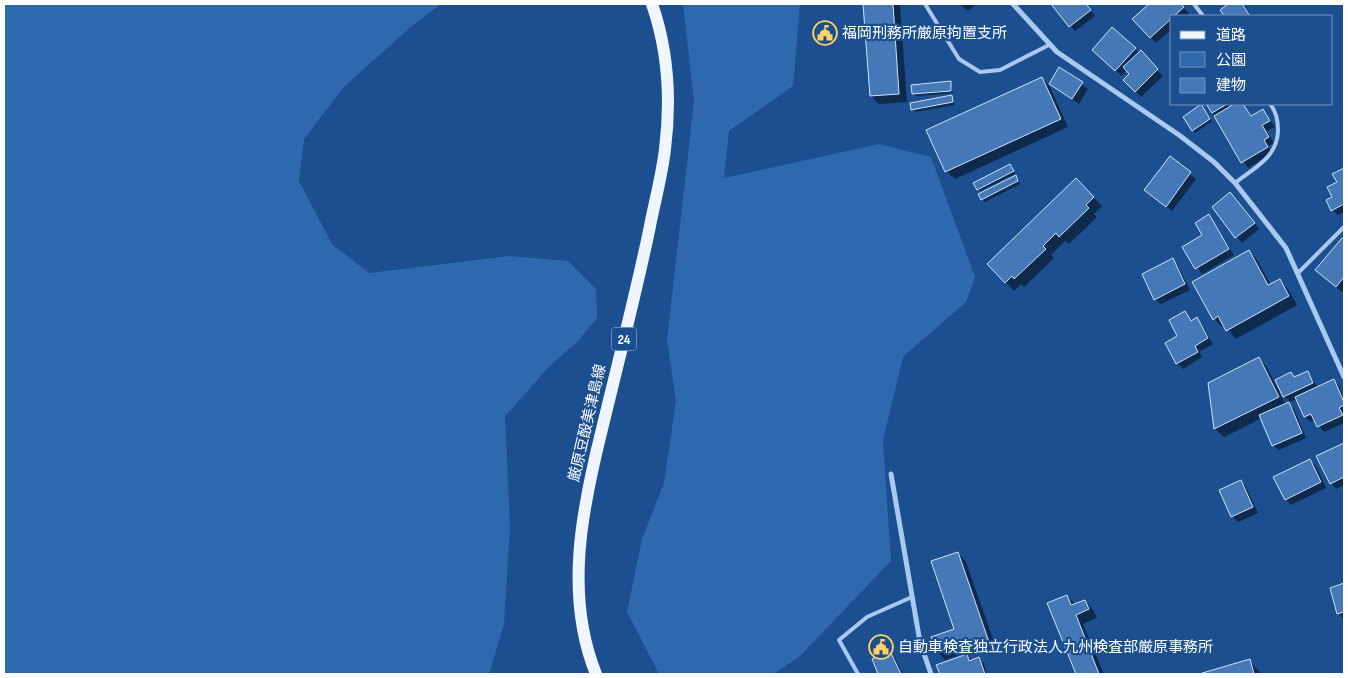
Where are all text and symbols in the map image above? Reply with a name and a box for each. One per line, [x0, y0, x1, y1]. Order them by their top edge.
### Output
legend [1170, 15, 1333, 105]
public building icon: 福岡刑務所厳原拘置支所 [812, 20, 838, 46]
place label: 福岡刑務所厳原拘置支所 [842, 24, 1007, 43]
text: 道路 [1216, 26, 1246, 45]
text: 公園 [1216, 51, 1246, 70]
text: 建物 [1216, 76, 1246, 95]
road number: 24 [612, 328, 636, 350]
street label: 厳原豆酘美津島線 [565, 363, 610, 484]
public building icon: 自動車検査独立行政法人九州検査部厳原事務所 [868, 634, 894, 660]
place label: 自動車検査独立行政法人九州検査部厳原事務所 [898, 638, 1213, 657]

